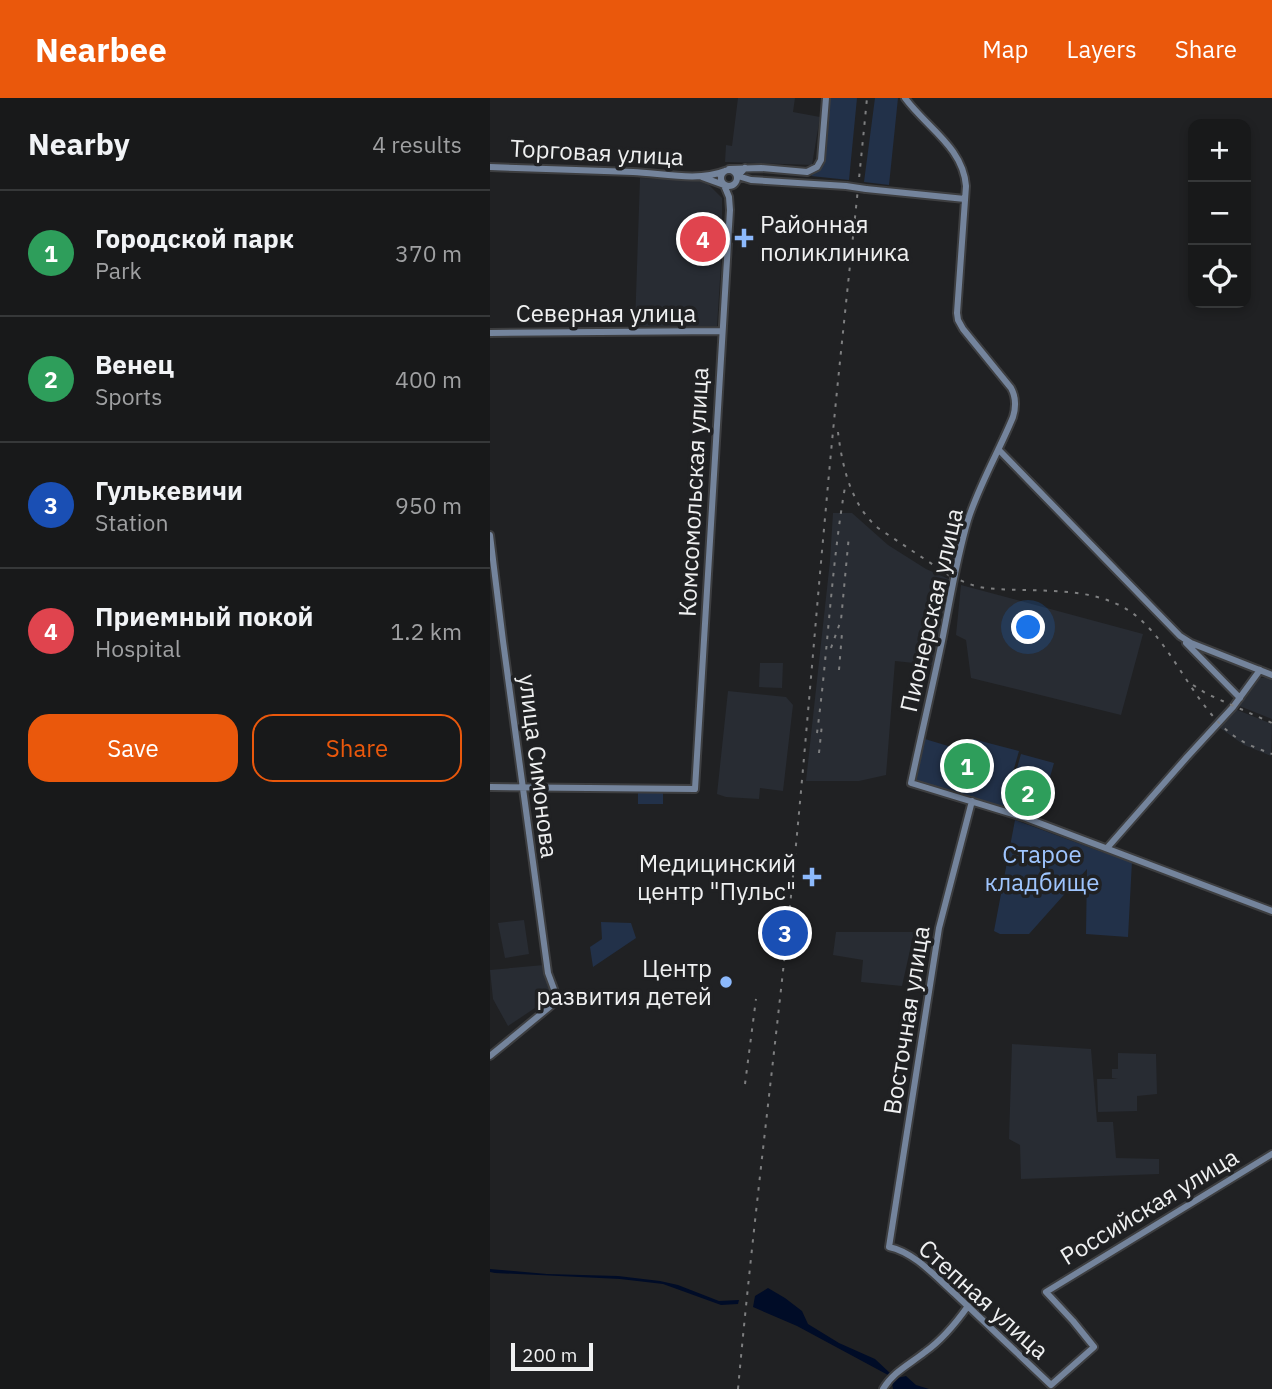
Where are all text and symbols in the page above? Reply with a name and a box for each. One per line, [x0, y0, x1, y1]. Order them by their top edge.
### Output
text: Nearbee [35, 28, 167, 71]
text: Map [982, 33, 1029, 65]
text: Layers [1067, 33, 1137, 65]
text: Share [1175, 33, 1237, 65]
map controls [1188, 119, 1251, 308]
button: + [1188, 119, 1251, 182]
text: Nearby [28, 124, 130, 163]
text: 4 results [372, 129, 462, 159]
street label: Торговая улица [509, 131, 685, 173]
button: − [1188, 182, 1251, 245]
place label: Районная поликлиника [760, 208, 910, 268]
pin: 4 [680, 213, 726, 265]
text: Городской парк [95, 221, 294, 255]
marker: Районная поликлиника [734, 228, 754, 248]
text: 1 [44, 238, 58, 268]
text: 370 m [395, 238, 462, 268]
button: locate [1188, 245, 1251, 308]
text: Park [95, 255, 142, 285]
street label: Северная улица [516, 297, 696, 329]
text: Венец [95, 347, 174, 381]
text: 2 [44, 364, 58, 394]
text: 400 m [395, 364, 462, 394]
street label: Комсомольская улица [670, 366, 716, 618]
text: Sports [95, 381, 162, 411]
text: Гулькевичи [95, 473, 243, 507]
text: 3 [44, 490, 58, 520]
text: 950 m [395, 490, 462, 520]
street label: Пионерская улица [892, 505, 970, 715]
text: Station [95, 507, 169, 537]
text: Приемный покой [95, 599, 313, 633]
your location [1011, 610, 1045, 644]
text: 4 [44, 616, 58, 646]
text: 1.2 km [391, 616, 462, 646]
text: Hospital [95, 633, 181, 663]
street label: улица Симонова [512, 672, 566, 860]
button: Save [28, 714, 238, 782]
button: Share [252, 714, 462, 782]
pin: 1 [944, 740, 990, 792]
pin: 2 [1005, 767, 1051, 819]
park label: Старое кладбище [984, 838, 1100, 898]
place label: Медицинский центр "Пульс" [637, 847, 796, 907]
marker: Медицинский центр "Пульс" [802, 867, 822, 887]
pin: 3 [762, 907, 808, 959]
street label: Восточная улица [875, 923, 937, 1117]
place label: Центр развития детей [536, 952, 712, 1012]
marker: Центр развития детей [718, 974, 734, 990]
street label: Российская улица [1054, 1140, 1244, 1272]
street label: Степная улица [912, 1232, 1056, 1366]
scale bar [511, 1340, 593, 1372]
text: 200 m [522, 1343, 577, 1367]

